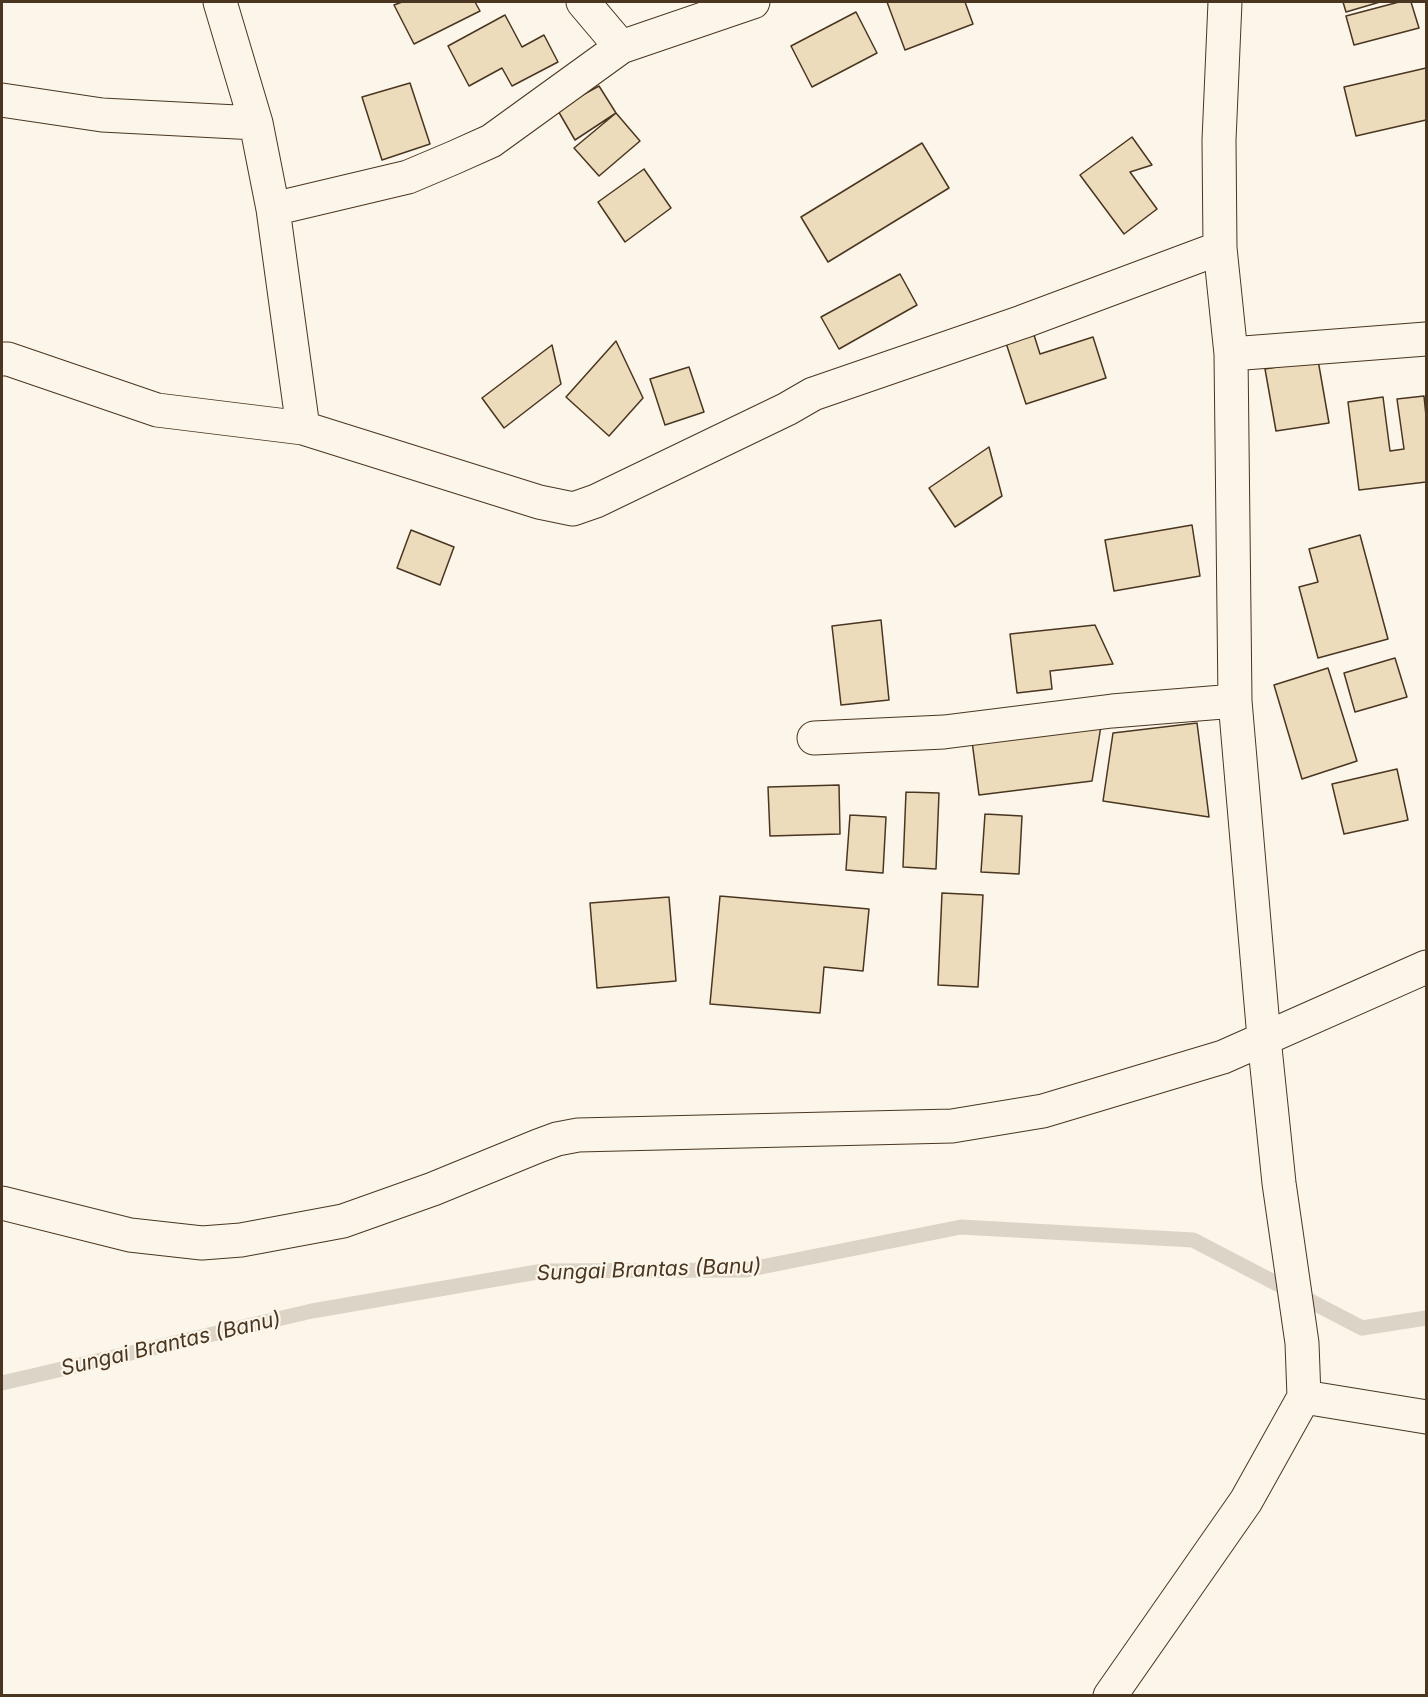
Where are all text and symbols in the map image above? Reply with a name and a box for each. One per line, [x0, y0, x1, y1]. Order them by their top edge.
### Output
water label: Sungai Brantas (Banu) [536, 1253, 762, 1287]
water label: Sungai Brantas (Banu) [59, 1306, 283, 1382]

